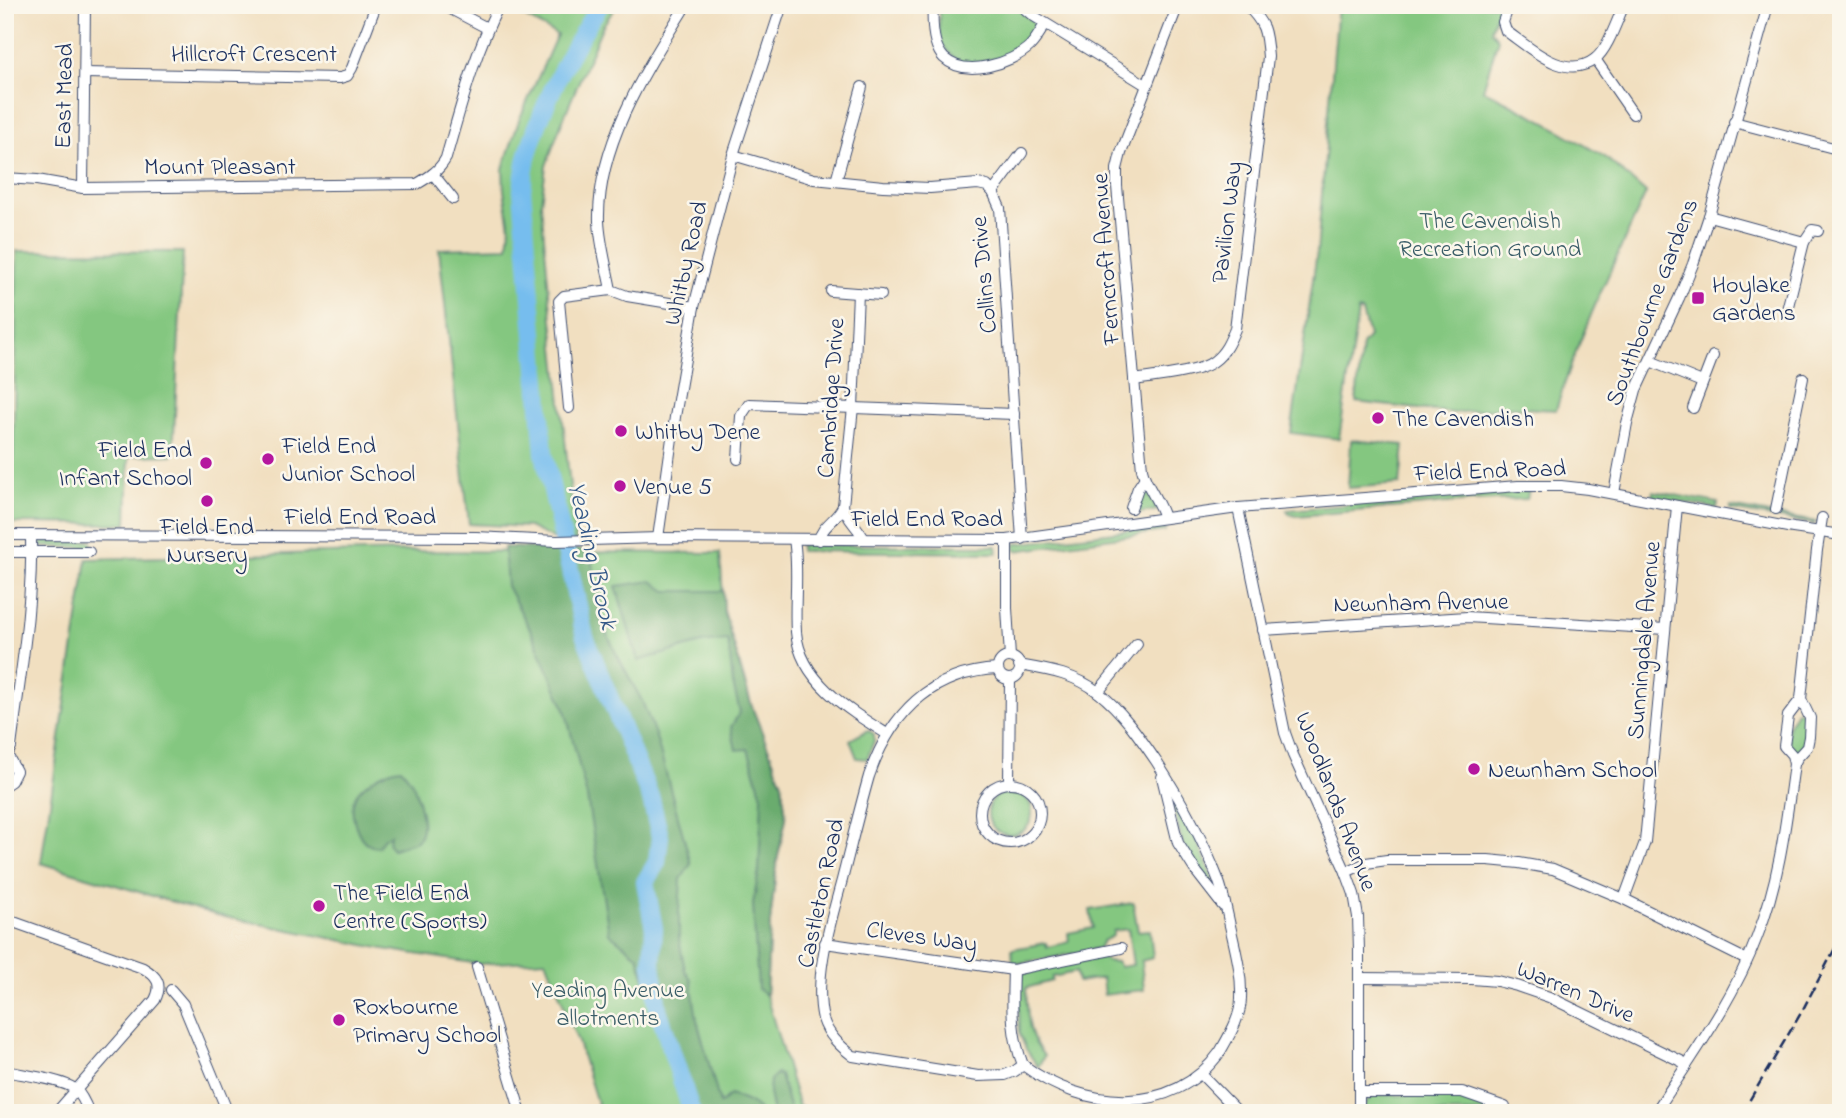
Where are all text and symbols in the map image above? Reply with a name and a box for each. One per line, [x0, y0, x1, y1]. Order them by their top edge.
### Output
street label: Hillcroft Crescent [171, 38, 337, 73]
street label: East Mead [47, 42, 84, 149]
street label: Mount Pleasant [144, 151, 296, 186]
street label: Pavilion Way [1204, 159, 1254, 285]
street label: Ferncroft Avenue [1084, 171, 1131, 347]
street label: Southbourne Gardens [1598, 194, 1709, 412]
street label: Whitby Road [656, 197, 720, 329]
park label: The Cavendish Recreation Ground [1399, 205, 1582, 268]
street label: Collins Drive [963, 214, 1008, 335]
place label: Hoylake Gardens [1712, 269, 1796, 332]
marker: Hoylake Gardens [1690, 290, 1706, 306]
street label: Cambridge Drive [809, 317, 856, 479]
place label: The Cavendish [1392, 403, 1534, 438]
marker: The Cavendish [1370, 410, 1386, 426]
place label: Whitby Dene [635, 416, 761, 452]
marker: Whitby Dene [613, 423, 629, 439]
place label: Field End Junior School [281, 430, 415, 493]
place label: Field End Infant School [59, 434, 193, 497]
marker: Field End Junior School [260, 451, 276, 467]
street label: Field End Road [1412, 452, 1567, 493]
marker: Field End Infant School [198, 455, 214, 471]
place label: Venue 5 [633, 471, 712, 506]
water label: Yeading Brook [556, 478, 627, 635]
marker: Venue 5 [612, 478, 628, 494]
marker: Field End Nursery [199, 493, 215, 509]
street label: Field End Road [283, 501, 437, 536]
street label: Field End Road [850, 503, 1004, 538]
place label: Field End Nursery [159, 511, 255, 575]
street label: Sunningdale Avenue [1619, 539, 1672, 741]
street label: Newnham Avenue [1333, 585, 1509, 624]
street label: Woodlands Avenue [1284, 707, 1385, 897]
place label: Newnham School [1488, 754, 1657, 789]
marker: Newnham School [1466, 761, 1482, 777]
street label: Castleton Road [790, 815, 855, 971]
place label: The Field End Centre (Sports) [333, 877, 487, 940]
marker: The Field End Centre (Sports) [311, 898, 327, 914]
street label: Cleves Way [864, 913, 979, 965]
street label: Warren Drive [1511, 953, 1640, 1034]
park label: Yeading Avenue allotments [532, 974, 685, 1037]
place label: Roxbourne Primary School [353, 991, 501, 1055]
marker: Roxbourne Primary School [331, 1012, 347, 1028]

